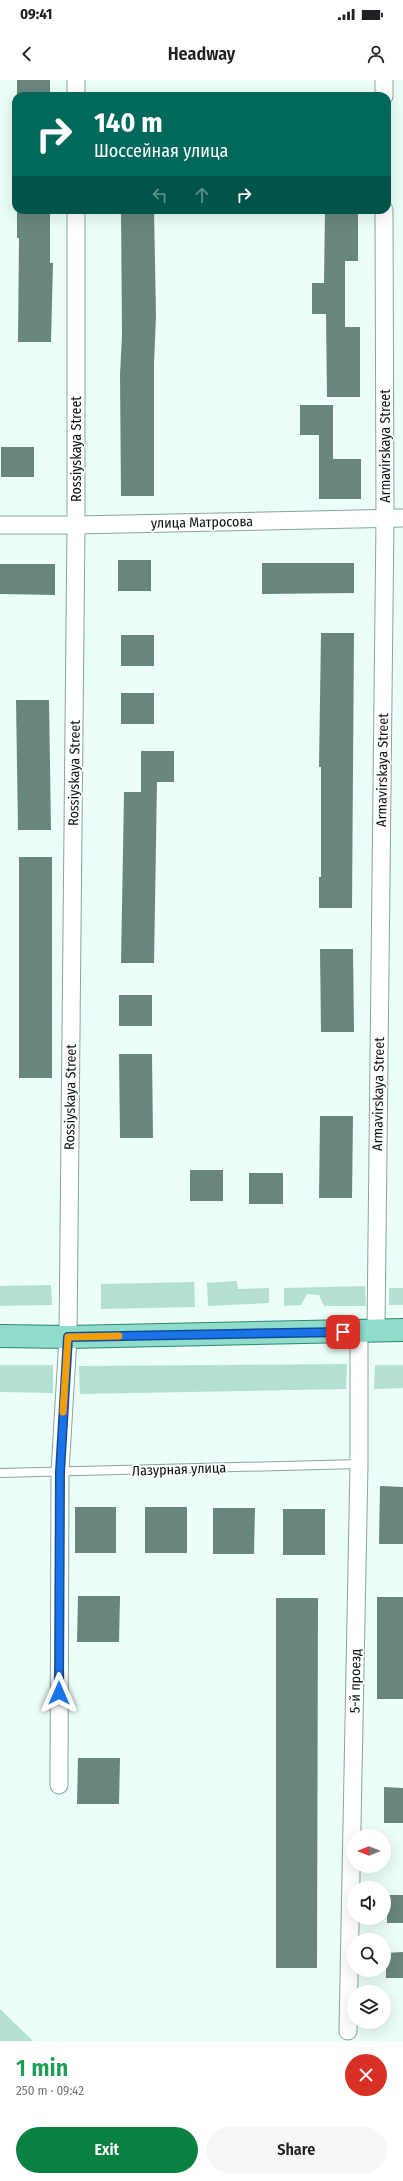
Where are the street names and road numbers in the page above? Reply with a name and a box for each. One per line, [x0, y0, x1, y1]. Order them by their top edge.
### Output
street label: Armavirskaya Street [377, 389, 394, 503]
street label: Rossiyskaya Street [68, 396, 85, 502]
street label: улица Матросова [151, 513, 253, 532]
street label: Armavirskaya Street [373, 713, 392, 827]
street label: Rossiyskaya Street [65, 720, 84, 826]
street label: Armavirskaya Street [369, 1037, 388, 1151]
street label: Rossiyskaya Street [61, 1044, 80, 1150]
street label: Лазурная улица [132, 1459, 227, 1480]
street label: 5-й проезд [346, 1649, 365, 1713]

